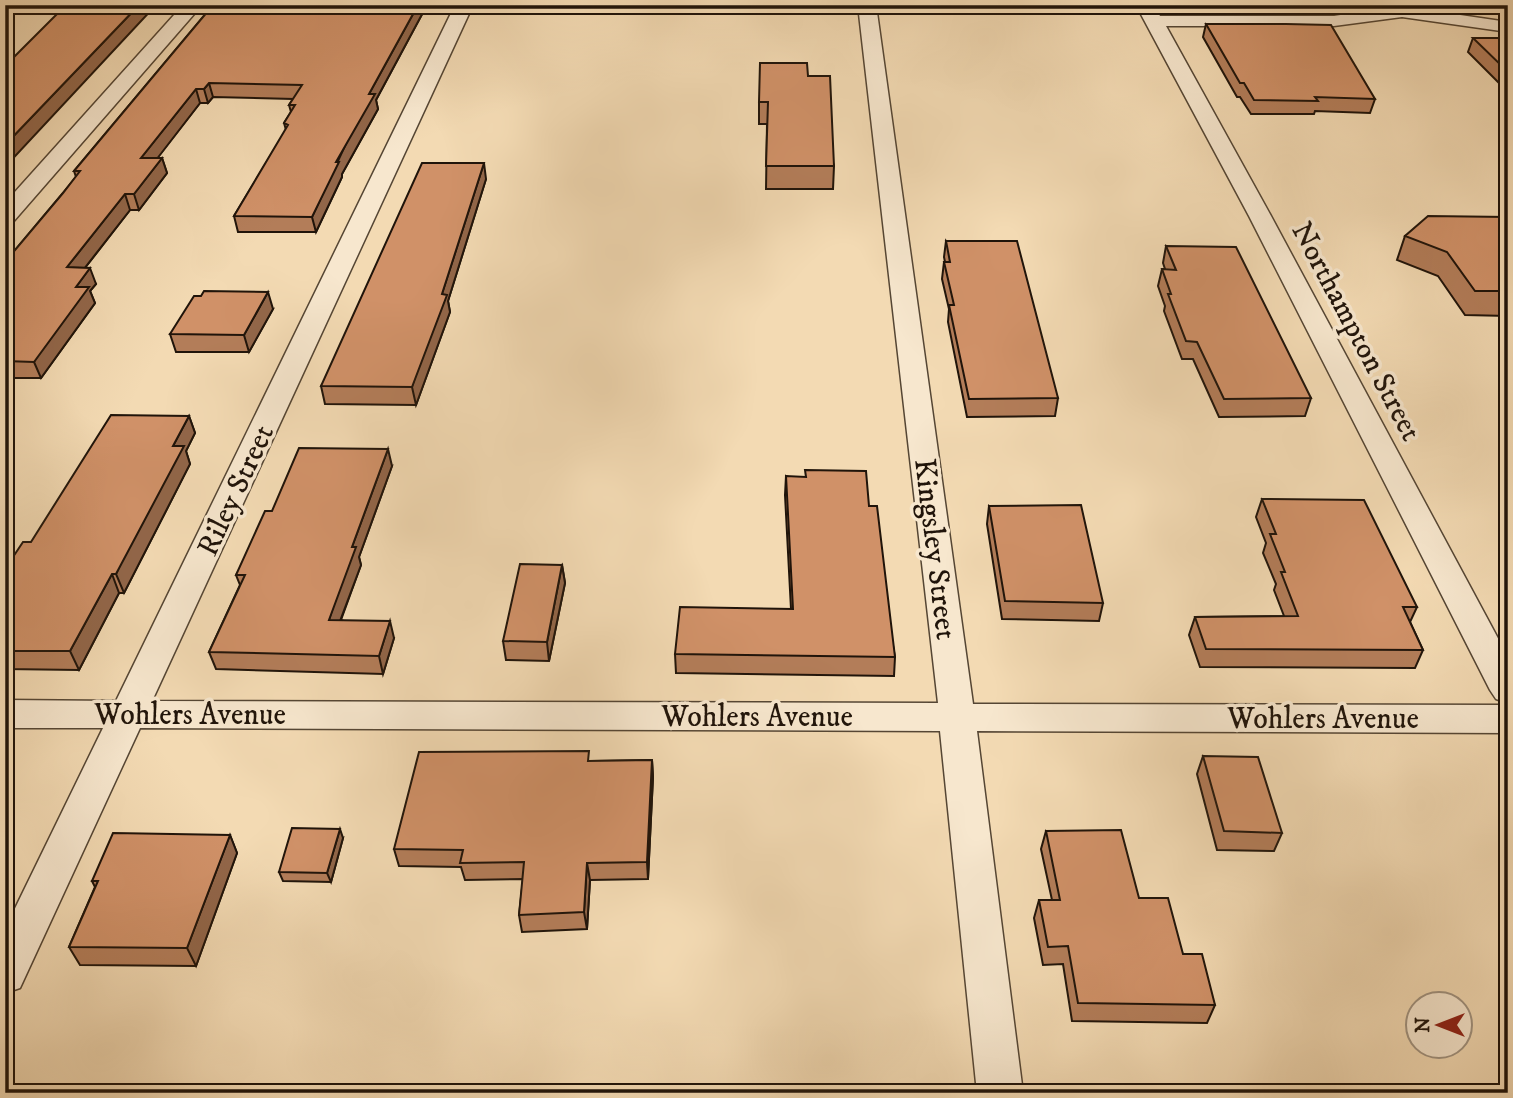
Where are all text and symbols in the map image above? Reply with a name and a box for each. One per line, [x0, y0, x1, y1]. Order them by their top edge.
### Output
street label: Northampton Street [1282, 216, 1429, 447]
street label: Riley Street [190, 419, 283, 562]
street label: Kingsley Street [905, 457, 964, 642]
street label: Wohlers Avenue [93, 697, 286, 734]
street label: Wohlers Avenue [660, 699, 853, 736]
street label: Wohlers Avenue [1226, 701, 1419, 738]
north arrow [1404, 990, 1474, 1060]
text: N [1412, 1017, 1435, 1033]

